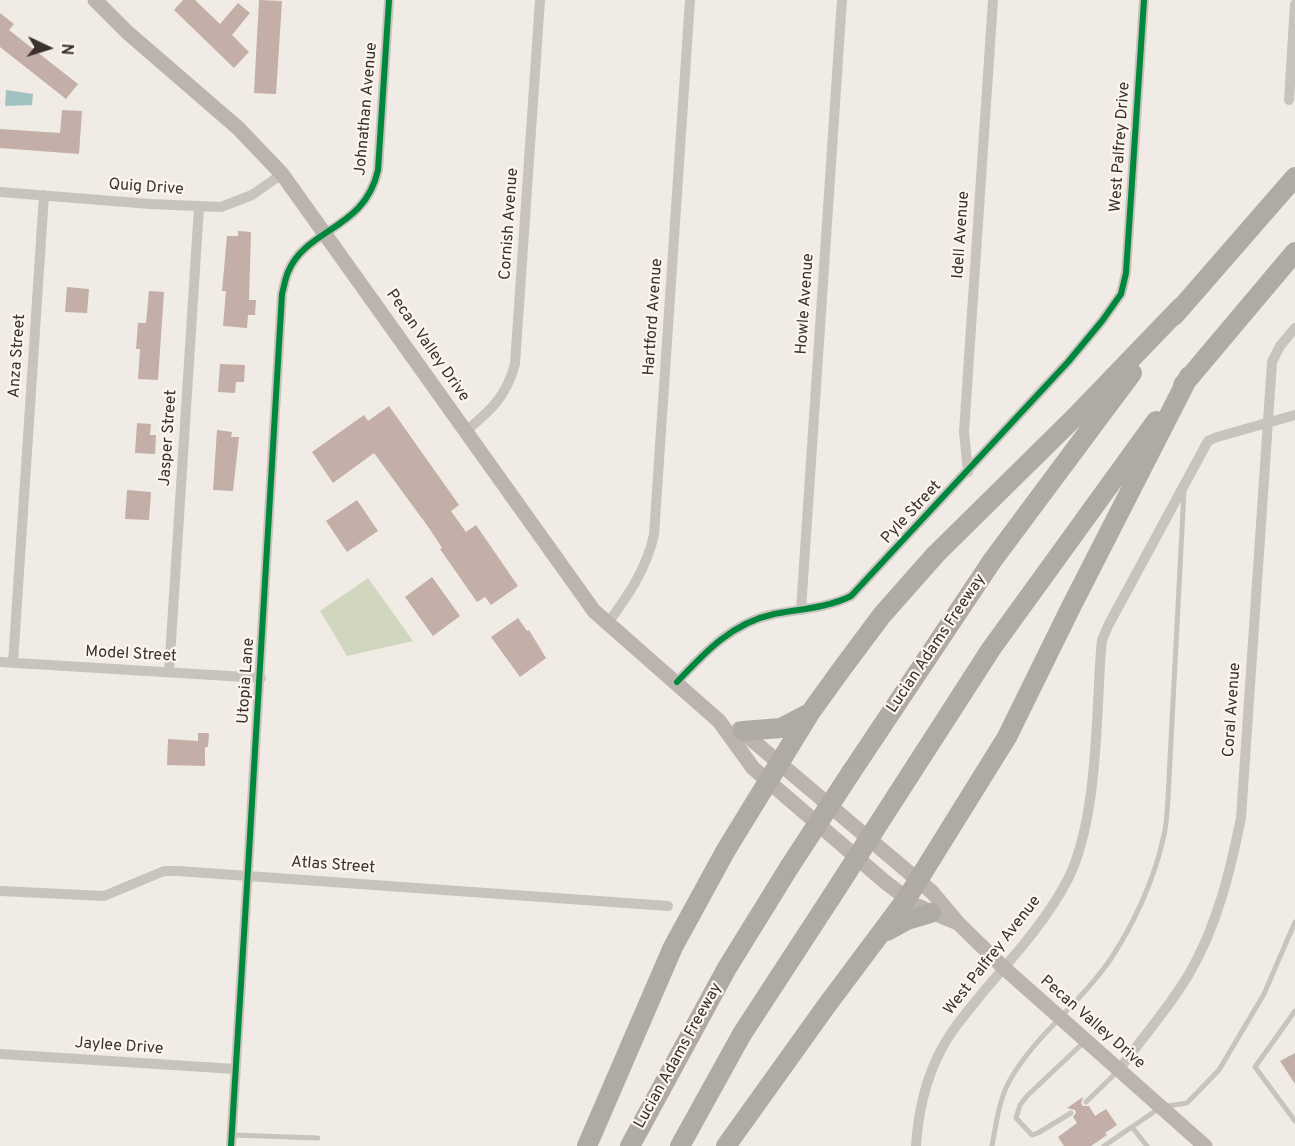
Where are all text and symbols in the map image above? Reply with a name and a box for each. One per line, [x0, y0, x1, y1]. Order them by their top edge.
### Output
north arrow [18, 18, 78, 78]
street label: Johnathan Avenue [352, 41, 382, 177]
text: N [56, 43, 76, 56]
street label: West Palfrey Drive [1107, 81, 1135, 213]
street label: Cornish Avenue [497, 167, 523, 281]
street label: Quig Drive [108, 176, 184, 200]
street label: Idell Avenue [949, 191, 975, 279]
street label: Howle Avenue [793, 253, 819, 355]
street label: Hartford Avenue [640, 258, 668, 376]
street label: Pecan Valley Drive [381, 286, 473, 406]
street label: Anza Street [5, 313, 31, 399]
street label: Jasper Street [156, 389, 182, 487]
street label: Pyle Street [878, 477, 946, 549]
street label: Lucian Adams Freeway [883, 571, 991, 717]
street label: Utopia Lane [234, 637, 260, 725]
street label: Model Street [85, 643, 177, 667]
street label: Coral Avenue [1220, 662, 1246, 758]
street label: Atlas Street [290, 853, 376, 879]
street label: West Palfrey Avenue [940, 892, 1046, 1020]
street label: Pecan Valley Drive [1036, 972, 1148, 1074]
street label: Lucian Adams Freeway [631, 980, 727, 1132]
street label: Jaylee Drive [74, 1034, 164, 1060]

